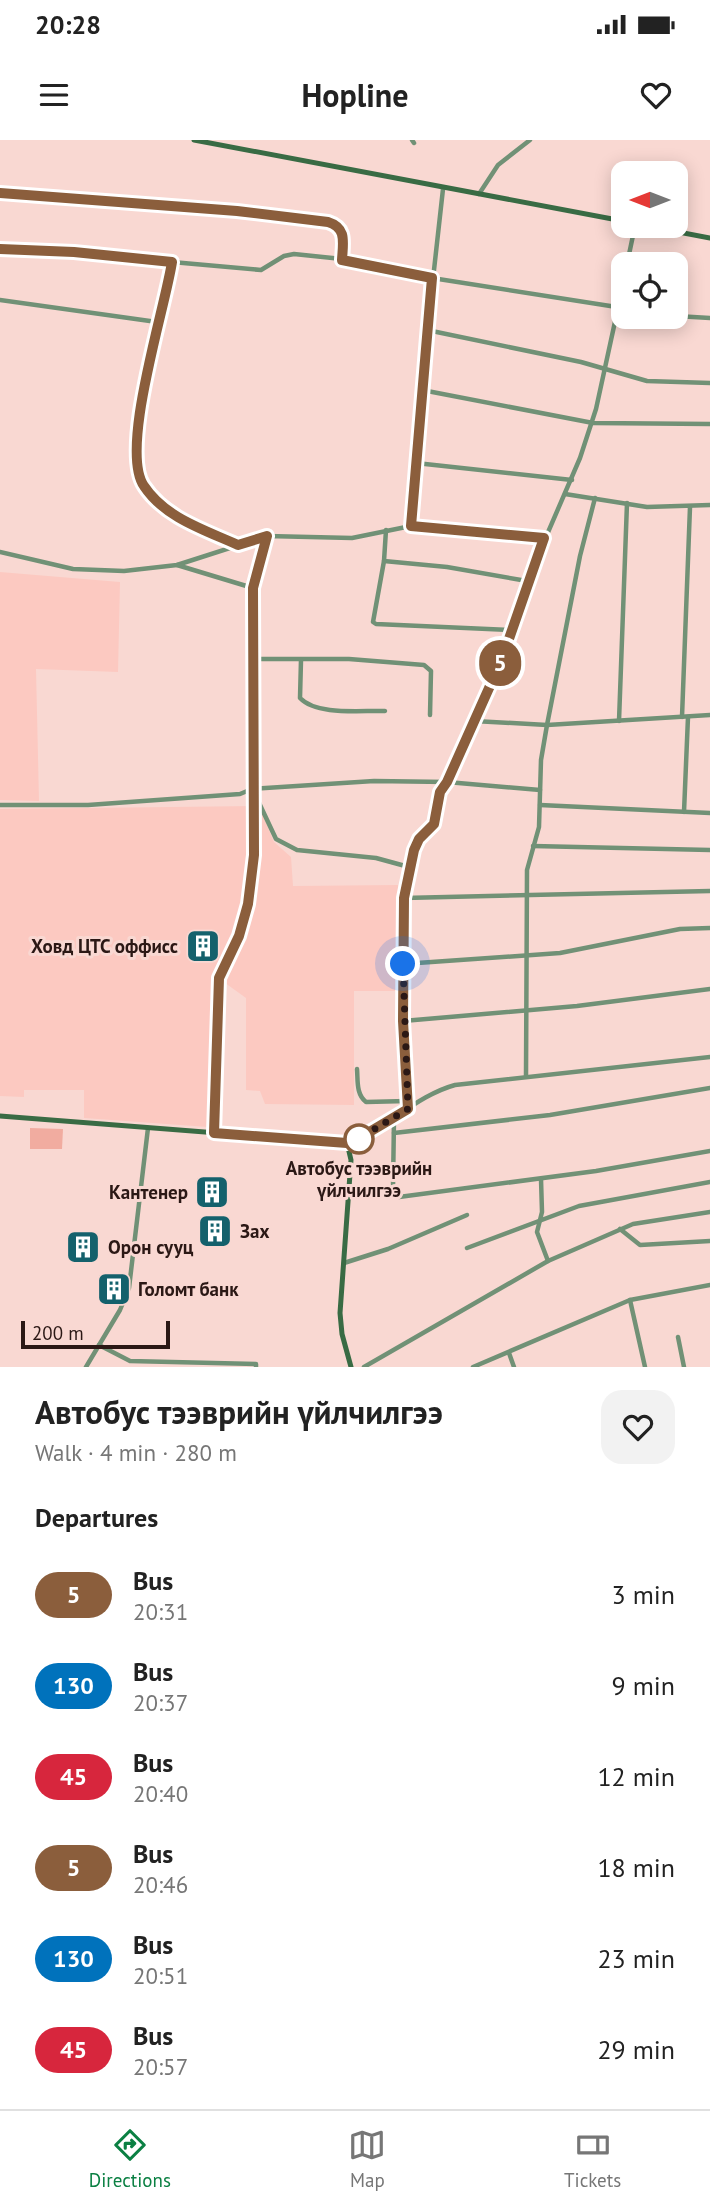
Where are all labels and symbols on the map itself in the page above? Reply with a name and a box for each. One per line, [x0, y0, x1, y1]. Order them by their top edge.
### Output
north arrow [611, 161, 688, 238]
line badge: 5 [477, 640, 523, 686]
building icon: Ховд ЦТС оффисс [184, 927, 222, 965]
place label: Ховд ЦТС оффисс [31, 934, 178, 958]
your location [385, 946, 420, 981]
marker: Автобус тээврийн үйлчилгээ [344, 1124, 374, 1154]
place label: Автобус тээврийн үйлчилгээ [286, 1156, 432, 1202]
building icon: Кантенер [193, 1173, 231, 1211]
place label: Кантенер [109, 1180, 188, 1204]
building icon: Зах [196, 1212, 234, 1250]
place label: Зах [240, 1219, 269, 1243]
building icon: Орон сууц [64, 1228, 102, 1266]
place label: Орон сууц [108, 1235, 194, 1259]
building icon: Голомт банк [95, 1270, 133, 1308]
place label: Голомт банк [138, 1277, 239, 1301]
scale bar [21, 1318, 170, 1350]

